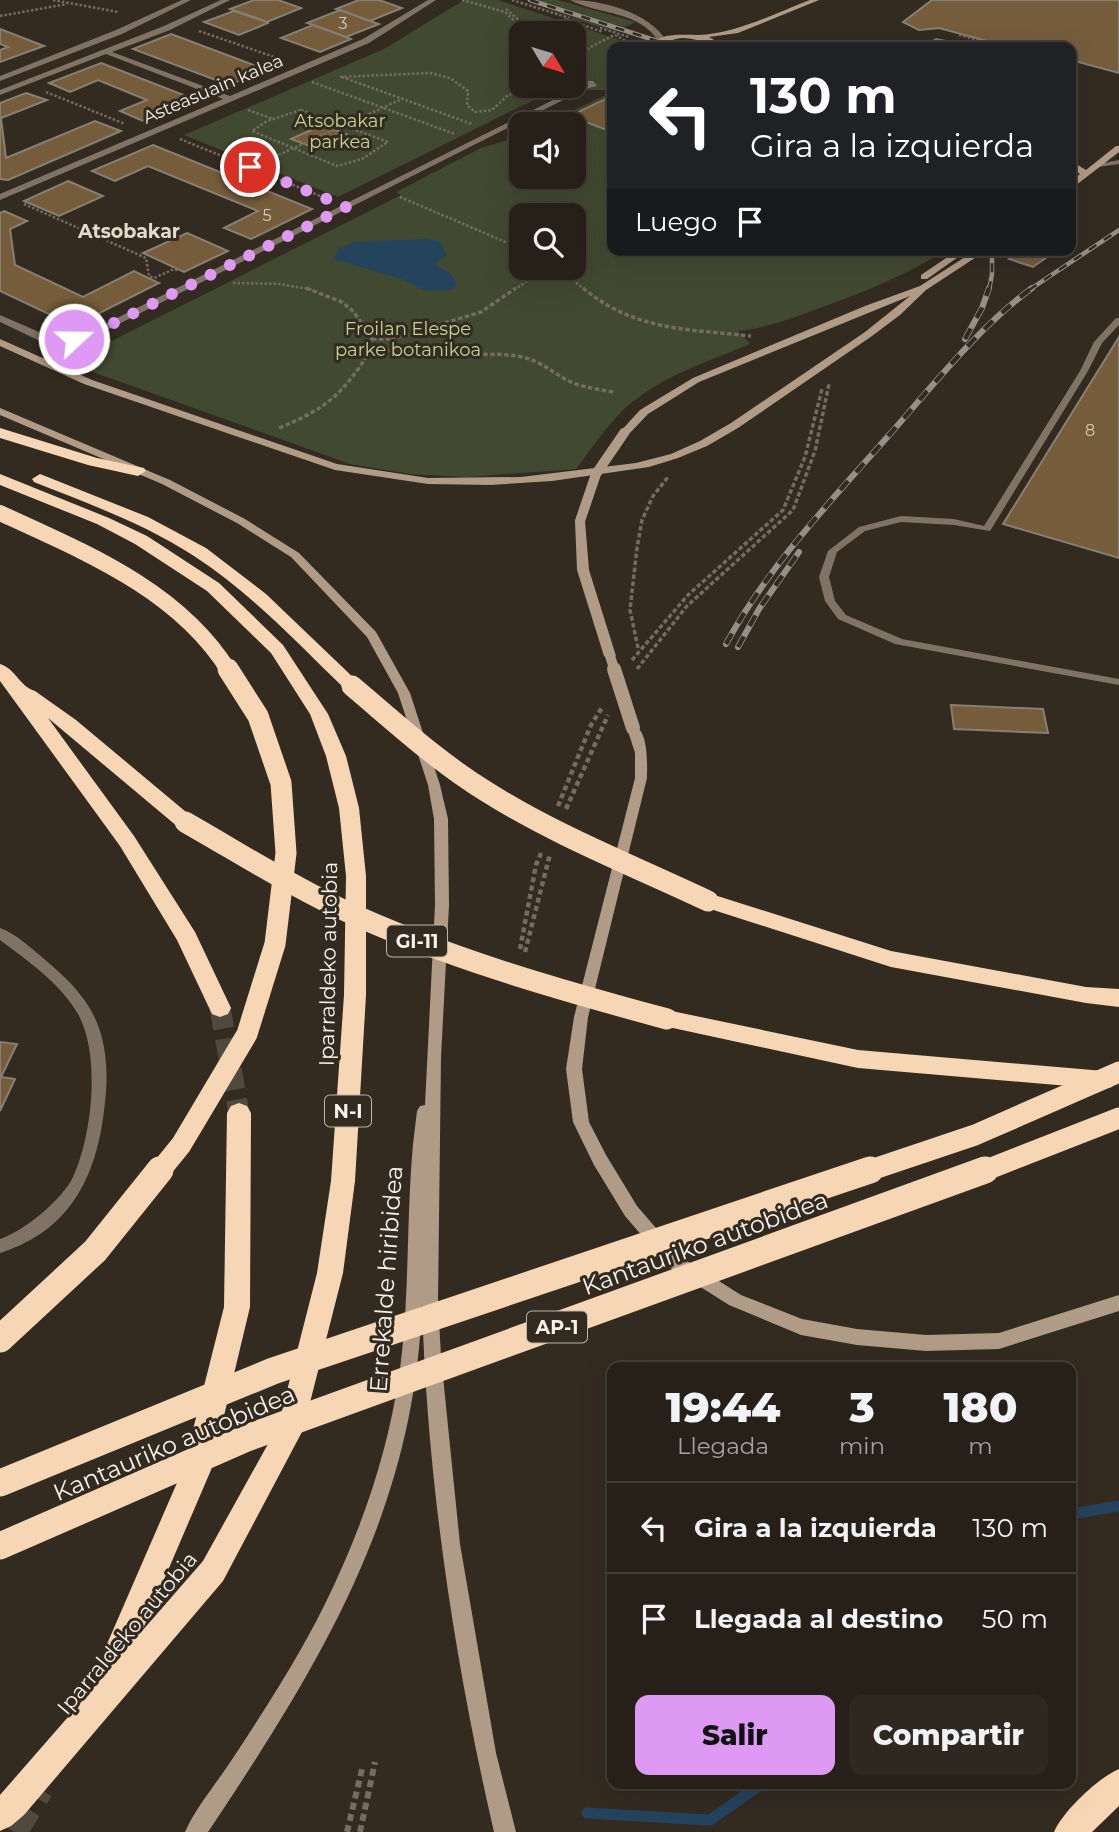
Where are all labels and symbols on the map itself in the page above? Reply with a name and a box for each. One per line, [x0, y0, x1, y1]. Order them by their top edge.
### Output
house number: 3 [338, 14, 348, 33]
north arrow [509, 21, 586, 98]
street label: Asteasuain kalea [140, 50, 286, 128]
park label: Atsobakar parkea [294, 110, 386, 153]
pin [220, 137, 280, 197]
house number: 5 [262, 206, 272, 225]
district label: Atsobakar [77, 220, 180, 243]
position arrow [37, 302, 111, 376]
park label: Froilan Elespe parke botanikoa [335, 318, 481, 361]
house number: 8 [1085, 421, 1095, 440]
street label: Iparraldeko autobia [314, 862, 342, 1066]
road number: GI-11 [387, 925, 447, 956]
road number: N-I [325, 1096, 371, 1126]
street label: Errekalde hiribidea [364, 1165, 408, 1393]
street label: Kantauriko autobidea [578, 1185, 832, 1301]
road number: AP-1 [527, 1312, 587, 1343]
street label: Kantauriko autobidea [49, 1379, 299, 1507]
street label: Iparraldeko autobia [52, 1547, 202, 1719]

